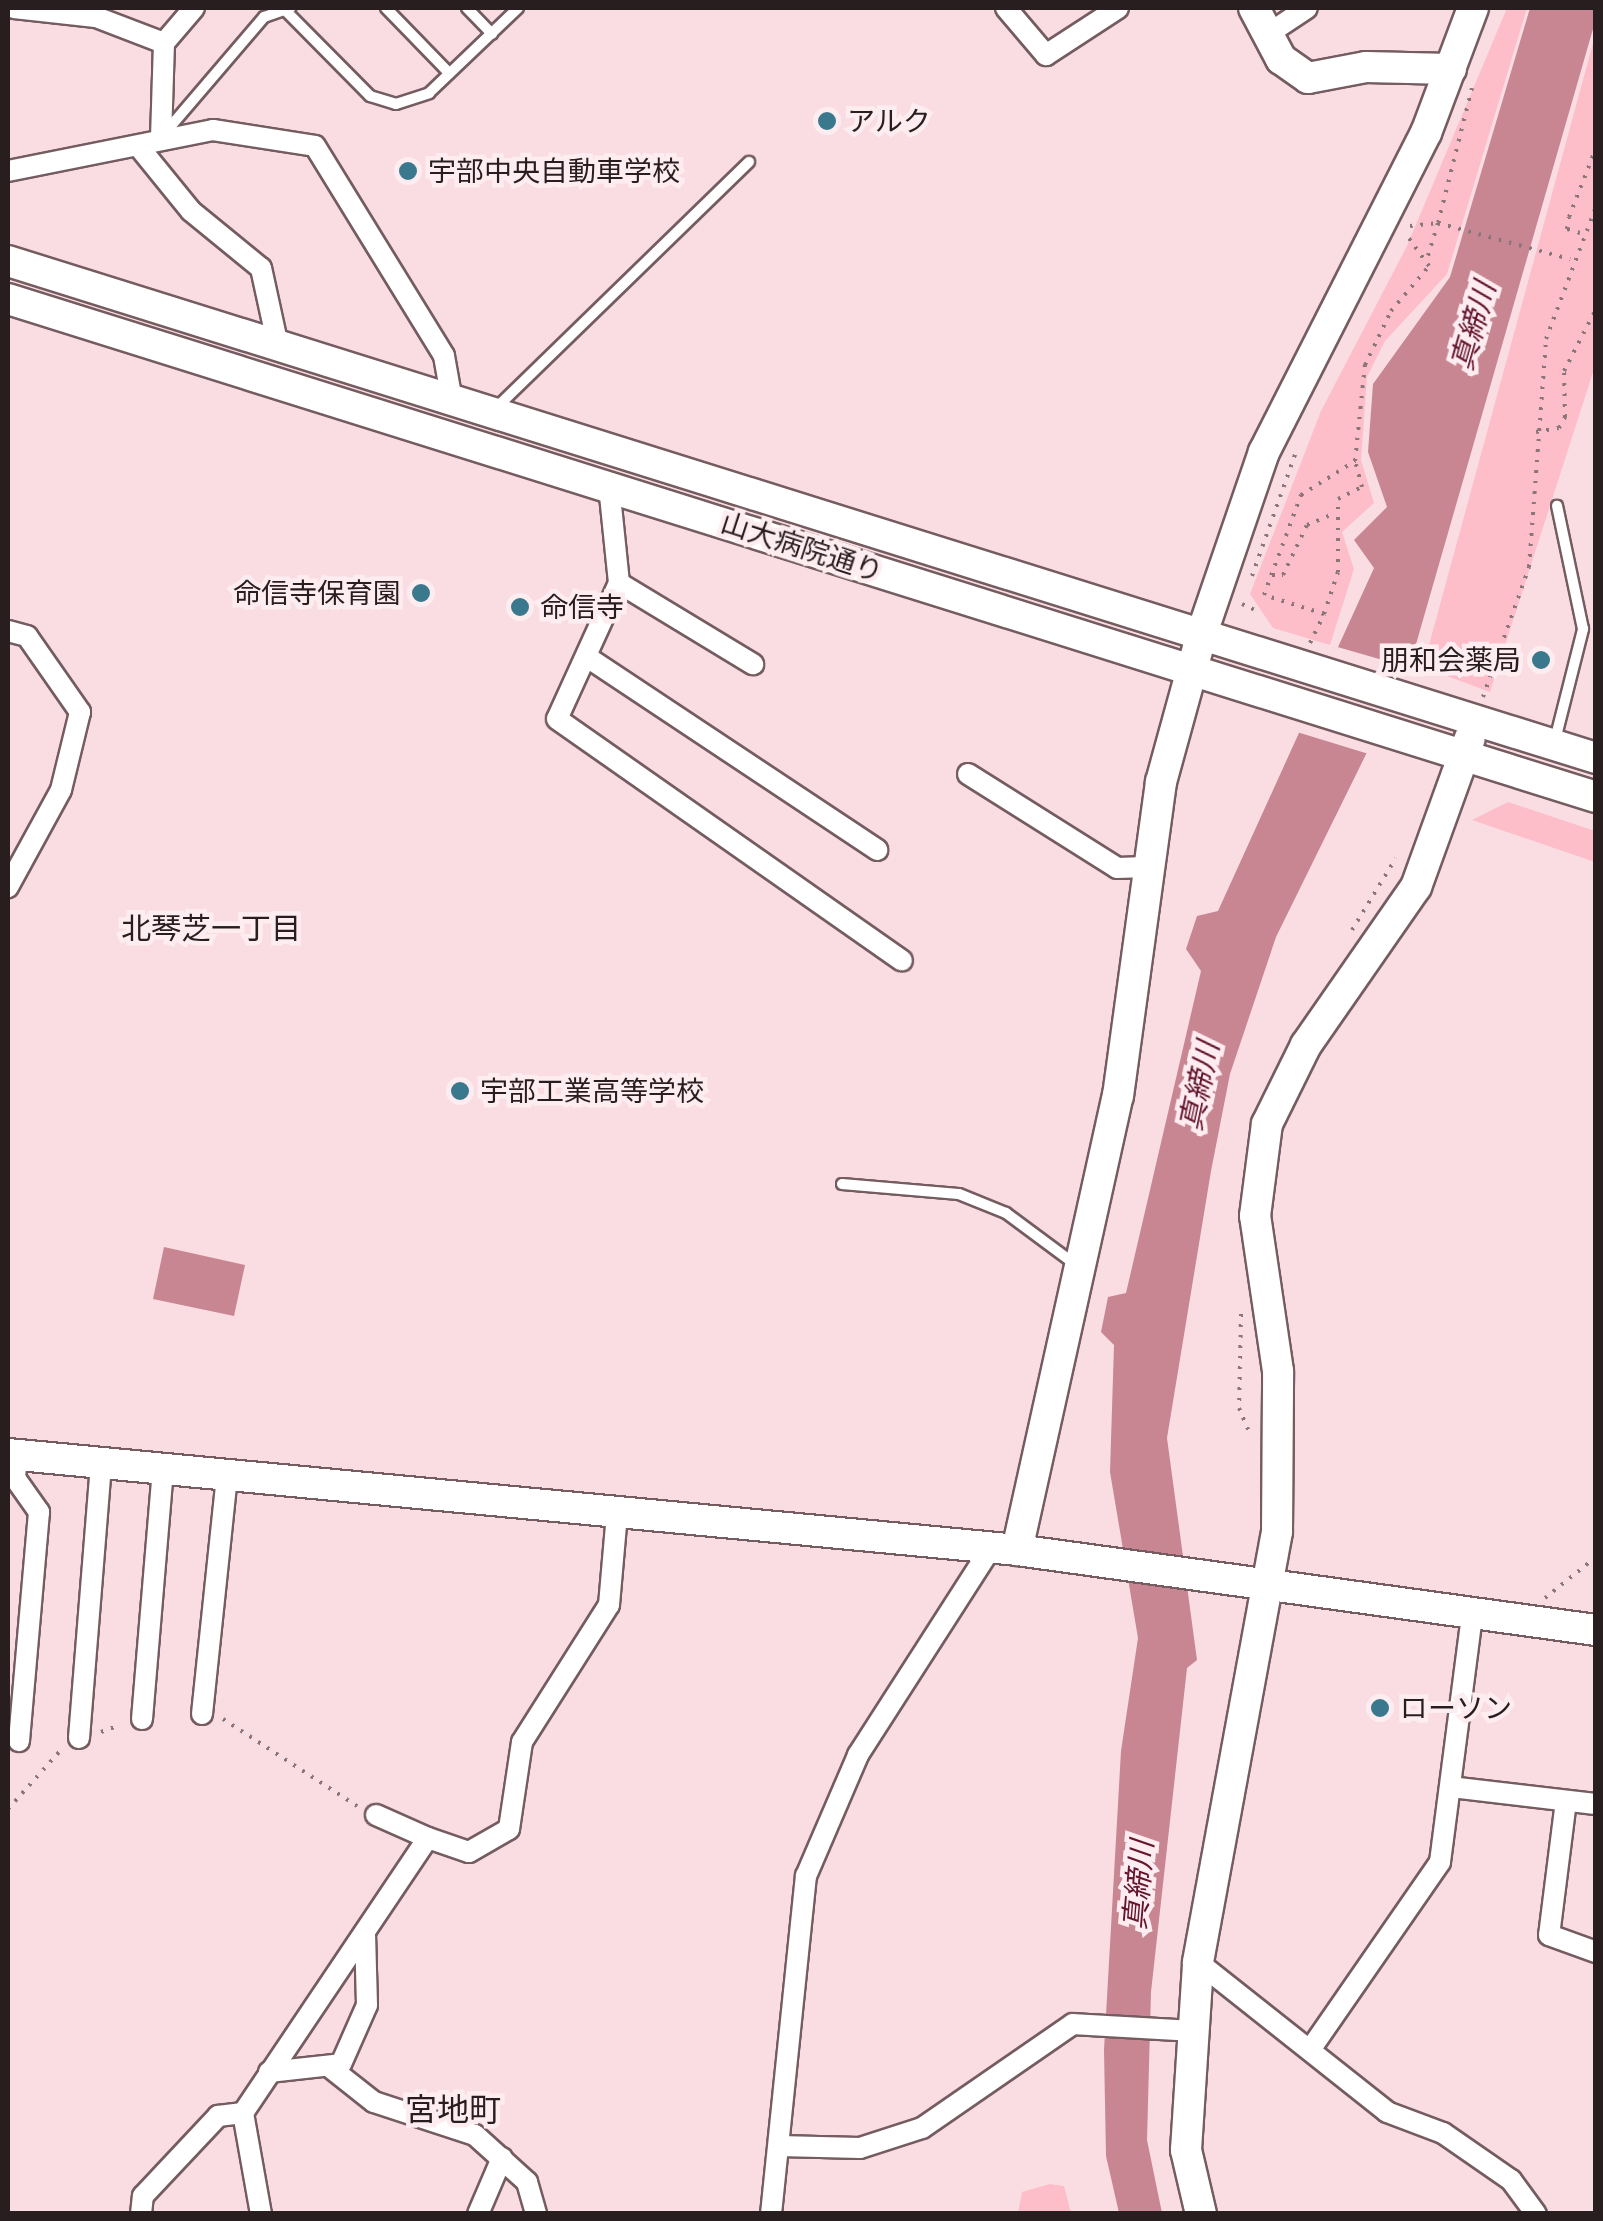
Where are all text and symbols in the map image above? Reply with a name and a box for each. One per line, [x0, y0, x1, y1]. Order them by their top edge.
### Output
place label: アルク [847, 104, 931, 138]
marker: アルク [816, 110, 838, 132]
place label: 宇部中央自動車学校 [428, 154, 680, 188]
marker: 宇部中央自動車学校 [397, 160, 419, 182]
water label: 真締川 [1443, 278, 1503, 374]
street label: 山大病院通り [717, 505, 887, 589]
place label: 命信寺保育園 [233, 576, 401, 610]
marker: 命信寺保育園 [410, 582, 432, 604]
place label: 命信寺 [540, 590, 624, 624]
marker: 命信寺 [509, 596, 531, 618]
place label: 朋和会薬局 [1381, 643, 1521, 677]
marker: 朋和会薬局 [1530, 649, 1552, 671]
district label: 北琴芝一丁目 [121, 910, 301, 946]
water label: 真締川 [1172, 1038, 1226, 1134]
place label: 宇部工業高等学校 [480, 1074, 704, 1108]
marker: 宇部工業高等学校 [449, 1080, 471, 1102]
place label: ローソン [1400, 1691, 1512, 1725]
marker: ローソン [1369, 1697, 1391, 1719]
water label: 真締川 [1116, 1839, 1160, 1931]
district label: 宮地町 [405, 2090, 501, 2128]

